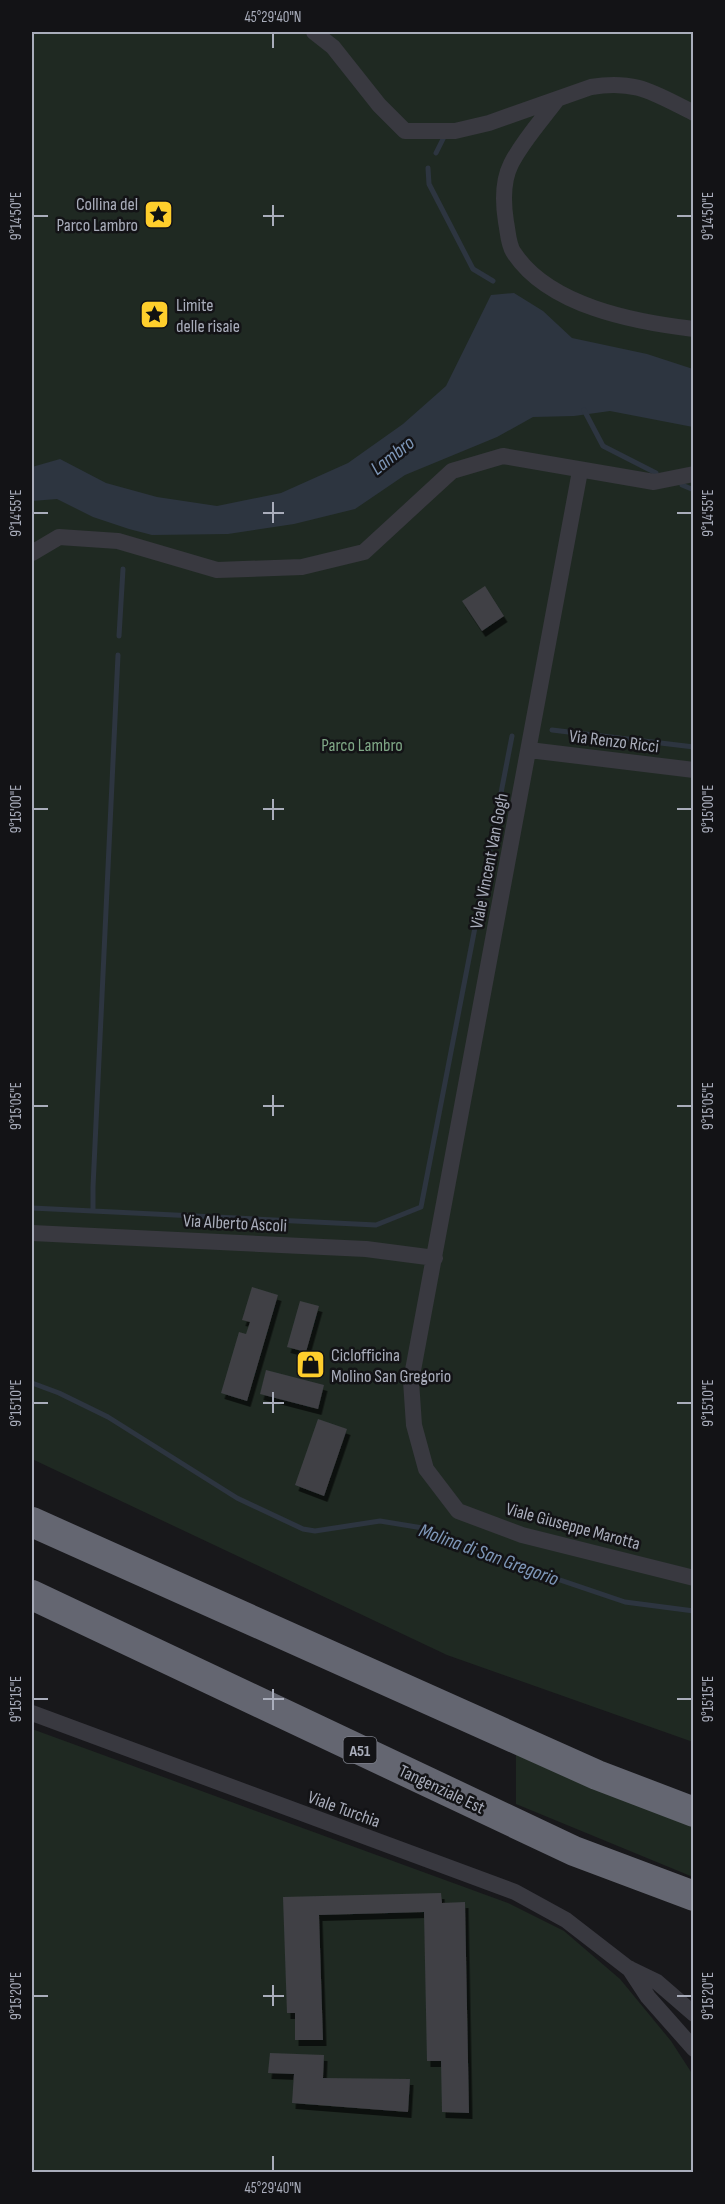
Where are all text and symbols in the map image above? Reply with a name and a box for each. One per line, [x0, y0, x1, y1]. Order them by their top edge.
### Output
text: 45°29'40"N [245, 8, 301, 27]
text: 9°14'50"E [7, 192, 26, 240]
text: 9°14'50"E [699, 192, 718, 240]
place label: Collina del Parco Lambro [56, 194, 138, 236]
place icon: Collina del Parco Lambro [143, 198, 175, 230]
place label: Limite delle risaie [176, 295, 240, 337]
place icon: Limite delle risaie [139, 299, 171, 331]
water label: Lambro [366, 431, 419, 480]
text: 9°14'55"E [7, 489, 26, 537]
text: 9°14'55"E [699, 489, 718, 537]
street label: Via Renzo Ricci [568, 726, 660, 757]
park label: Parco Lambro [321, 735, 403, 756]
text: 9°15'00"E [7, 785, 26, 833]
text: 9°15'00"E [699, 785, 718, 833]
street label: Viale Vincent Van Gogh [466, 791, 513, 931]
text: 9°15'05"E [7, 1082, 26, 1130]
text: 9°15'05"E [699, 1082, 718, 1130]
street label: Via Alberto Ascoli [182, 1210, 288, 1237]
place label: Ciclofficina Molino San Gregorio [331, 1345, 451, 1387]
shop icon: Ciclofficina Molino San Gregorio [294, 1349, 326, 1381]
text: 9°15'10"E [7, 1379, 26, 1427]
text: 9°15'10"E [699, 1379, 718, 1427]
street label: Viale Giuseppe Marotta [503, 1498, 642, 1555]
water label: Molina di San Gregorio [416, 1519, 562, 1591]
text: 9°15'15"E [7, 1676, 26, 1722]
text: 9°15'15"E [699, 1676, 718, 1722]
road number: A51 [344, 1737, 376, 1763]
street label: Tangenziale Est [395, 1760, 489, 1819]
street label: Viale Turchia [305, 1787, 383, 1832]
text: 9°15'20"E [7, 1972, 26, 2020]
text: 9°15'20"E [699, 1972, 718, 2020]
text: 45°29'40"N [245, 2179, 301, 2198]

